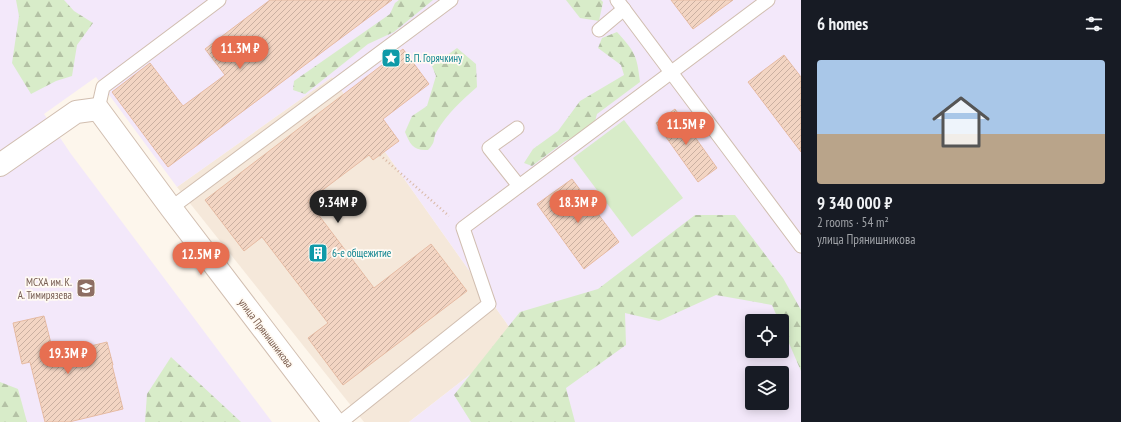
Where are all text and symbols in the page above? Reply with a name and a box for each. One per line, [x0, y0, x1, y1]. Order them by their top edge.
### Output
text: 6 homes [817, 13, 868, 35]
icon: filters [1083, 13, 1105, 35]
pin: 11.3M ₽ [203, 36, 277, 70]
text: 11.3M ₽ [221, 40, 259, 57]
place icon: В. П. Горячкину [380, 47, 402, 69]
place label: В. П. Горячкину [405, 51, 463, 65]
icon: home [925, 86, 997, 158]
pin: 11.5M ₽ [649, 112, 723, 146]
text: 11.5M ₽ [667, 116, 705, 133]
pin: 9.34M ₽ [301, 190, 375, 224]
pin: 18.3M ₽ [541, 190, 615, 224]
text: 9 340 000 ₽ [817, 192, 892, 214]
text: 9.34M ₽ [319, 194, 357, 211]
text: 18.3M ₽ [559, 194, 597, 211]
text: 2 rooms · 54 m² [817, 214, 889, 231]
text: улица Прянишникова [817, 231, 915, 248]
pin: 12.5M ₽ [164, 242, 238, 276]
building icon: 6-е общежитие [307, 242, 329, 264]
text: 12.5M ₽ [182, 246, 220, 263]
place label: 6-е общежитие [332, 246, 392, 260]
place label: МСХА им. К. А. Тимирязева [18, 275, 72, 302]
school or university icon: МСХА им. К. А. Тимирязева [75, 277, 97, 299]
street label: улица Прянишникова [235, 296, 297, 370]
map controls [745, 314, 789, 410]
button: locate [745, 314, 789, 358]
pin: 19.3M ₽ [31, 341, 105, 375]
text: 19.3M ₽ [49, 345, 87, 362]
button: layers [745, 366, 789, 410]

